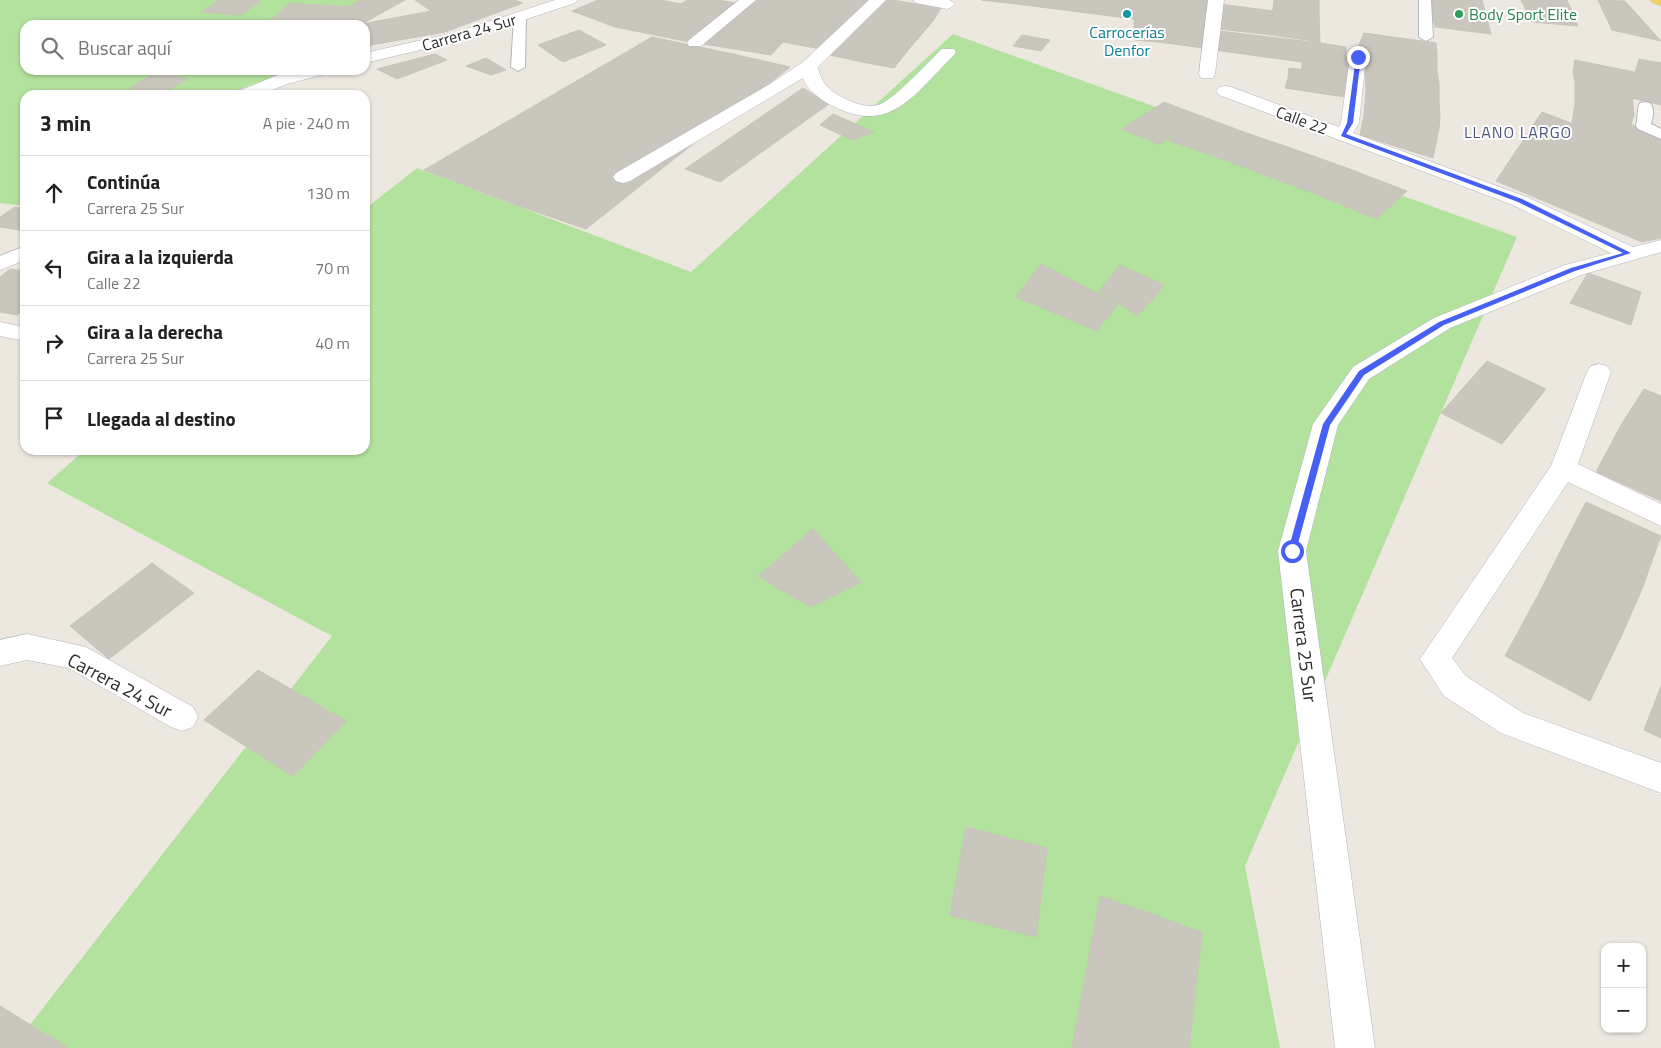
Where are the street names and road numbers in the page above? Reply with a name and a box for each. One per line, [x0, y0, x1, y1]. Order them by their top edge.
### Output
street label: Carrera 24 Sur [419, 7, 519, 57]
street label: Calle 22 [1273, 100, 1331, 140]
street label: Carrera 25 Sur [1283, 586, 1326, 704]
street label: Carrera 24 Sur [63, 645, 178, 725]

